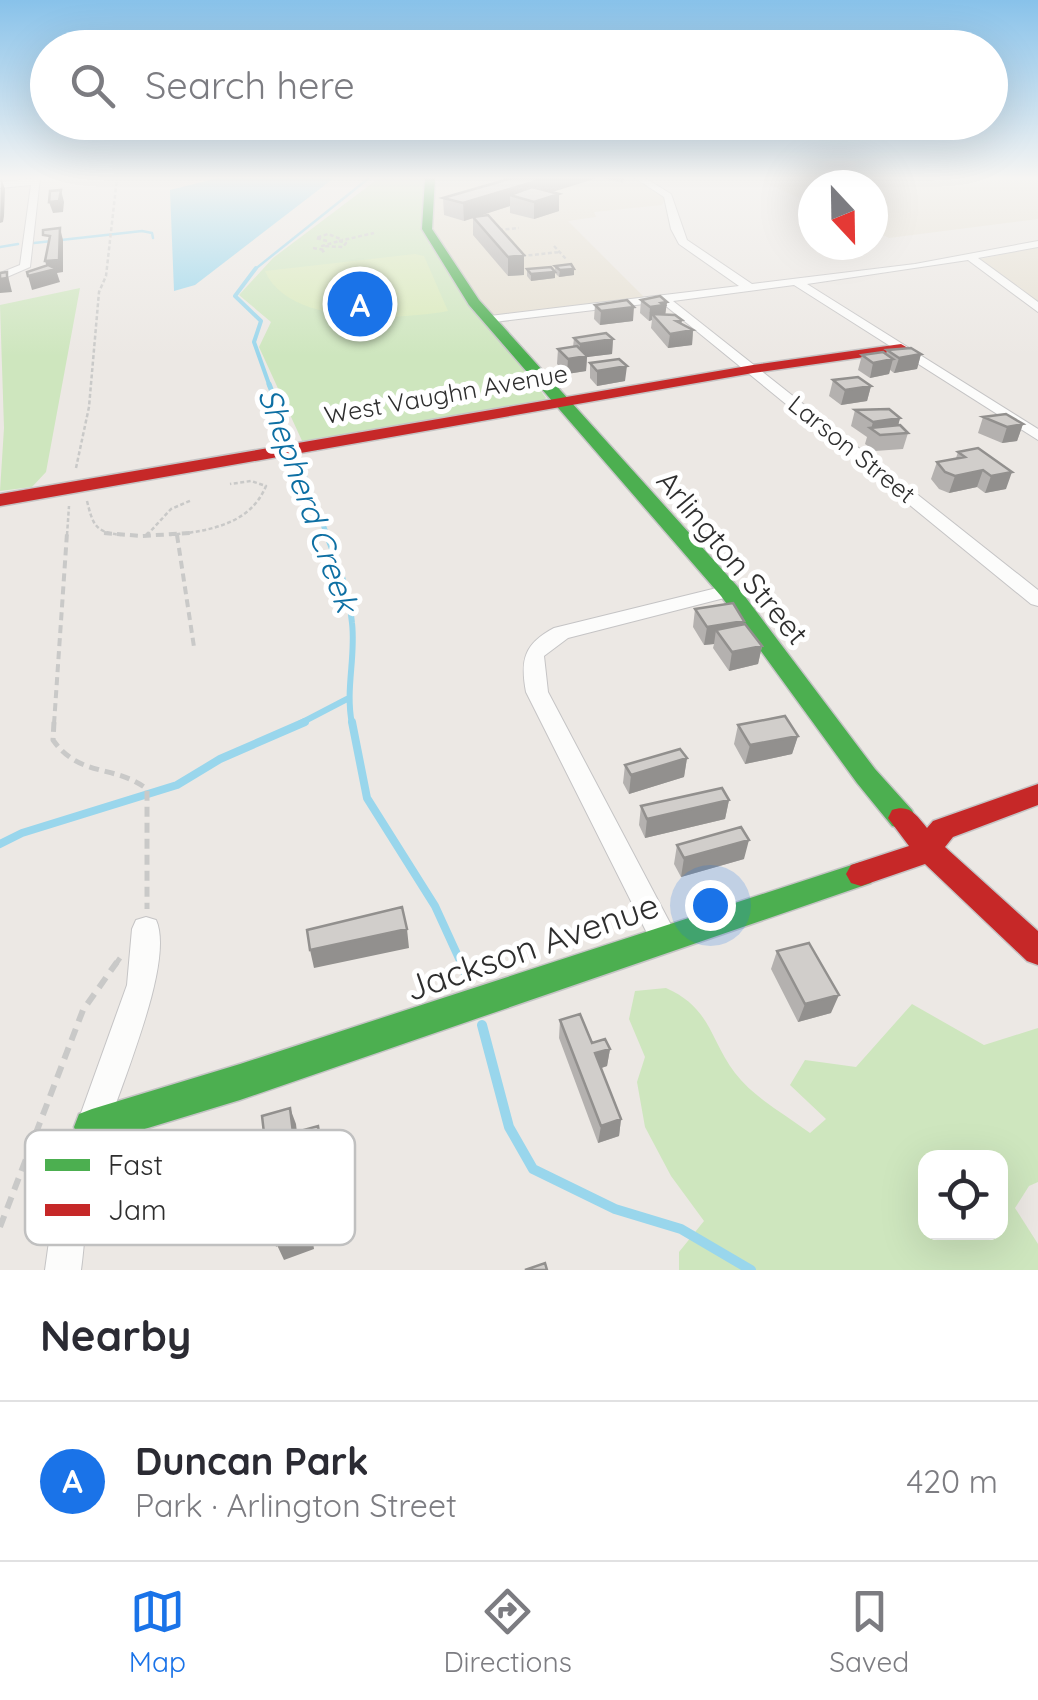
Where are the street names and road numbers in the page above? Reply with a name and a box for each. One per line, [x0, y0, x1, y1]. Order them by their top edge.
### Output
street label: West Vaughn Avenue [322, 357, 570, 430]
street label: Larson Street [783, 388, 922, 509]
street label: Arlington Street [649, 462, 817, 652]
street label: Jackson Avenue [399, 882, 664, 1010]

